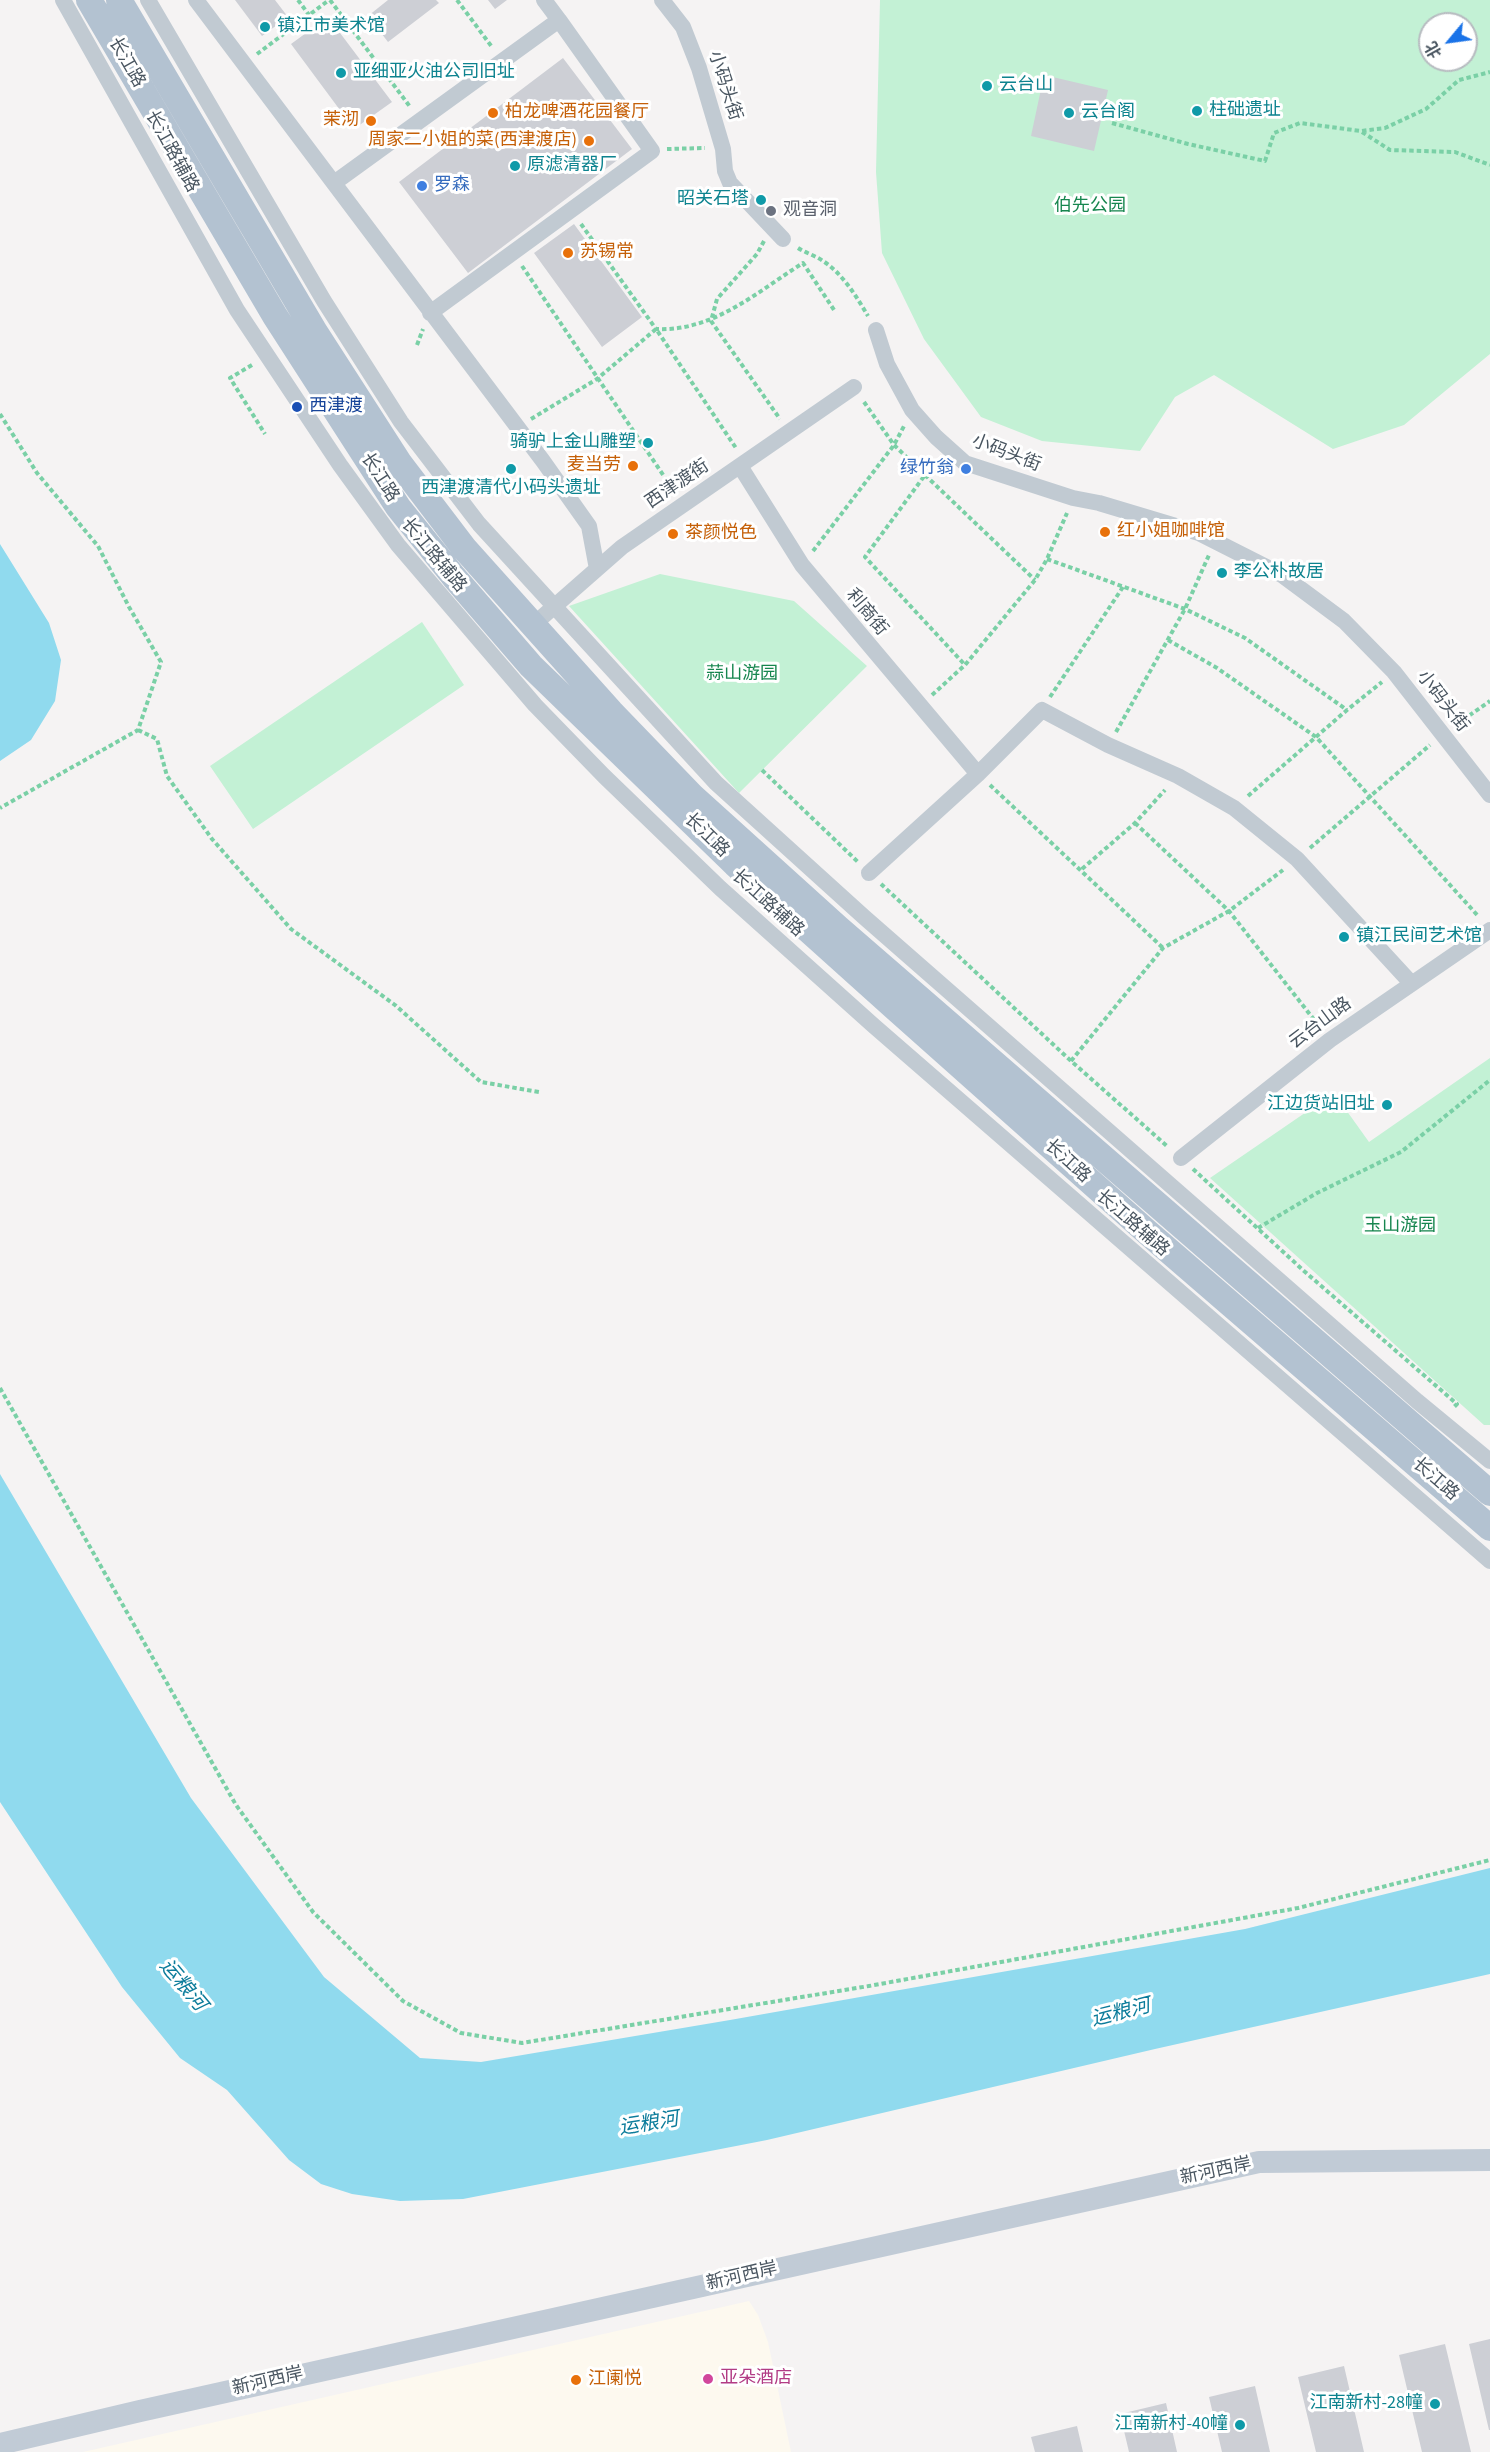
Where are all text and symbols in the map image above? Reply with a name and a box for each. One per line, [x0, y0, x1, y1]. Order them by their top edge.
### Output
north arrow [1418, 12, 1478, 72]
place label: 镇江市美术馆 [277, 16, 385, 38]
marker: 镇江市美术馆 [258, 20, 272, 34]
street label: 长江路 [103, 34, 149, 92]
text: 北 [1421, 37, 1448, 62]
street label: 小码头街 [703, 48, 745, 124]
place label: 亚细亚火油公司旧址 [353, 62, 515, 84]
marker: 亚细亚火油公司旧址 [334, 66, 348, 80]
place label: 云台山 [999, 75, 1053, 97]
marker: 云台山 [980, 79, 994, 93]
place label: 柱础遗址 [1209, 100, 1281, 122]
place label: 柏龙啤酒花园餐厅 [505, 102, 649, 124]
place label: 云台阁 [1081, 102, 1135, 124]
marker: 柱础遗址 [1190, 104, 1204, 118]
marker: 柏龙啤酒花园餐厅 [486, 106, 500, 120]
marker: 云台阁 [1062, 106, 1076, 120]
street label: 长江路辅路 [140, 107, 202, 197]
place label: 茉沏 [323, 110, 359, 132]
marker: 茉沏 [364, 114, 378, 128]
place label: 周家二小姐的菜(西津渡店) [368, 130, 577, 152]
marker: 周家二小姐的菜(西津渡店) [582, 134, 596, 148]
place label: 原滤清器厂 [527, 155, 617, 177]
marker: 原滤清器厂 [508, 159, 522, 173]
place label: 罗森 [434, 175, 470, 197]
marker: 罗森 [415, 179, 429, 193]
place label: 昭关石塔 [677, 189, 749, 211]
marker: 昭关石塔 [754, 193, 768, 207]
park label: 伯先公园 [1054, 196, 1126, 218]
place label: 观音洞 [783, 200, 837, 222]
marker: 观音洞 [764, 204, 778, 218]
place label: 苏锡常 [580, 242, 634, 264]
marker: 苏锡常 [561, 246, 575, 260]
place label: 西津渡 [309, 396, 363, 418]
marker: 西津渡 [290, 400, 304, 414]
street label: 小码头街 [969, 431, 1043, 477]
place label: 骑驴上金山雕塑 [510, 432, 636, 454]
marker: 骑驴上金山雕塑 [641, 436, 655, 450]
street label: 长江路 [355, 449, 403, 507]
place label: 麦当劳 [567, 455, 621, 477]
street label: 西津渡街 [642, 456, 714, 514]
place label: 绿竹翁 [900, 458, 954, 480]
marker: 麦当劳 [626, 459, 640, 473]
marker: 西津渡清代小码头遗址 [504, 462, 518, 476]
marker: 绿竹翁 [959, 462, 973, 476]
place label: 西津渡清代小码头遗址 [421, 478, 601, 500]
street label: 长江路辅路 [396, 515, 470, 597]
place label: 红小姐咖啡馆 [1117, 521, 1225, 543]
place label: 茶颜悦色 [685, 523, 757, 545]
marker: 红小姐咖啡馆 [1098, 525, 1112, 539]
marker: 茶颜悦色 [666, 527, 680, 541]
place label: 李公朴故居 [1234, 562, 1324, 584]
marker: 李公朴故居 [1215, 566, 1229, 580]
street label: 利商街 [840, 585, 892, 641]
park label: 蒜山游园 [706, 664, 778, 686]
street label: 小码头街 [1411, 667, 1473, 737]
street label: 长江路 [679, 809, 733, 863]
street label: 长江路辅路 [726, 866, 808, 942]
place label: 镇江民间艺术馆 [1356, 926, 1482, 948]
marker: 镇江民间艺术馆 [1337, 930, 1351, 944]
street label: 云台山路 [1286, 994, 1356, 1054]
place label: 江边货站旧址 [1267, 1094, 1375, 1116]
marker: 江边货站旧址 [1380, 1098, 1394, 1112]
street label: 长江路 [1040, 1136, 1094, 1188]
street label: 长江路辅路 [1091, 1186, 1173, 1262]
park label: 玉山游园 [1364, 1216, 1436, 1238]
street label: 长江路 [1408, 1454, 1462, 1506]
water label: 运粮河 [154, 1955, 210, 2017]
water label: 运粮河 [1089, 1995, 1153, 2033]
water label: 运粮河 [617, 2108, 681, 2142]
street label: 新河西岸 [1179, 2154, 1253, 2190]
street label: 新河西岸 [704, 2258, 780, 2296]
street label: 新河西岸 [230, 2363, 306, 2401]
place label: 亚朵酒店 [720, 2368, 792, 2390]
place label: 江阑悦 [588, 2369, 642, 2391]
marker: 亚朵酒店 [701, 2372, 715, 2386]
marker: 江阑悦 [569, 2373, 583, 2387]
place label: 江南新村-28幢 [1310, 2393, 1423, 2415]
marker: 江南新村-28幢 [1428, 2397, 1442, 2411]
place label: 江南新村-40幢 [1115, 2414, 1228, 2436]
marker: 江南新村-40幢 [1233, 2418, 1247, 2432]

